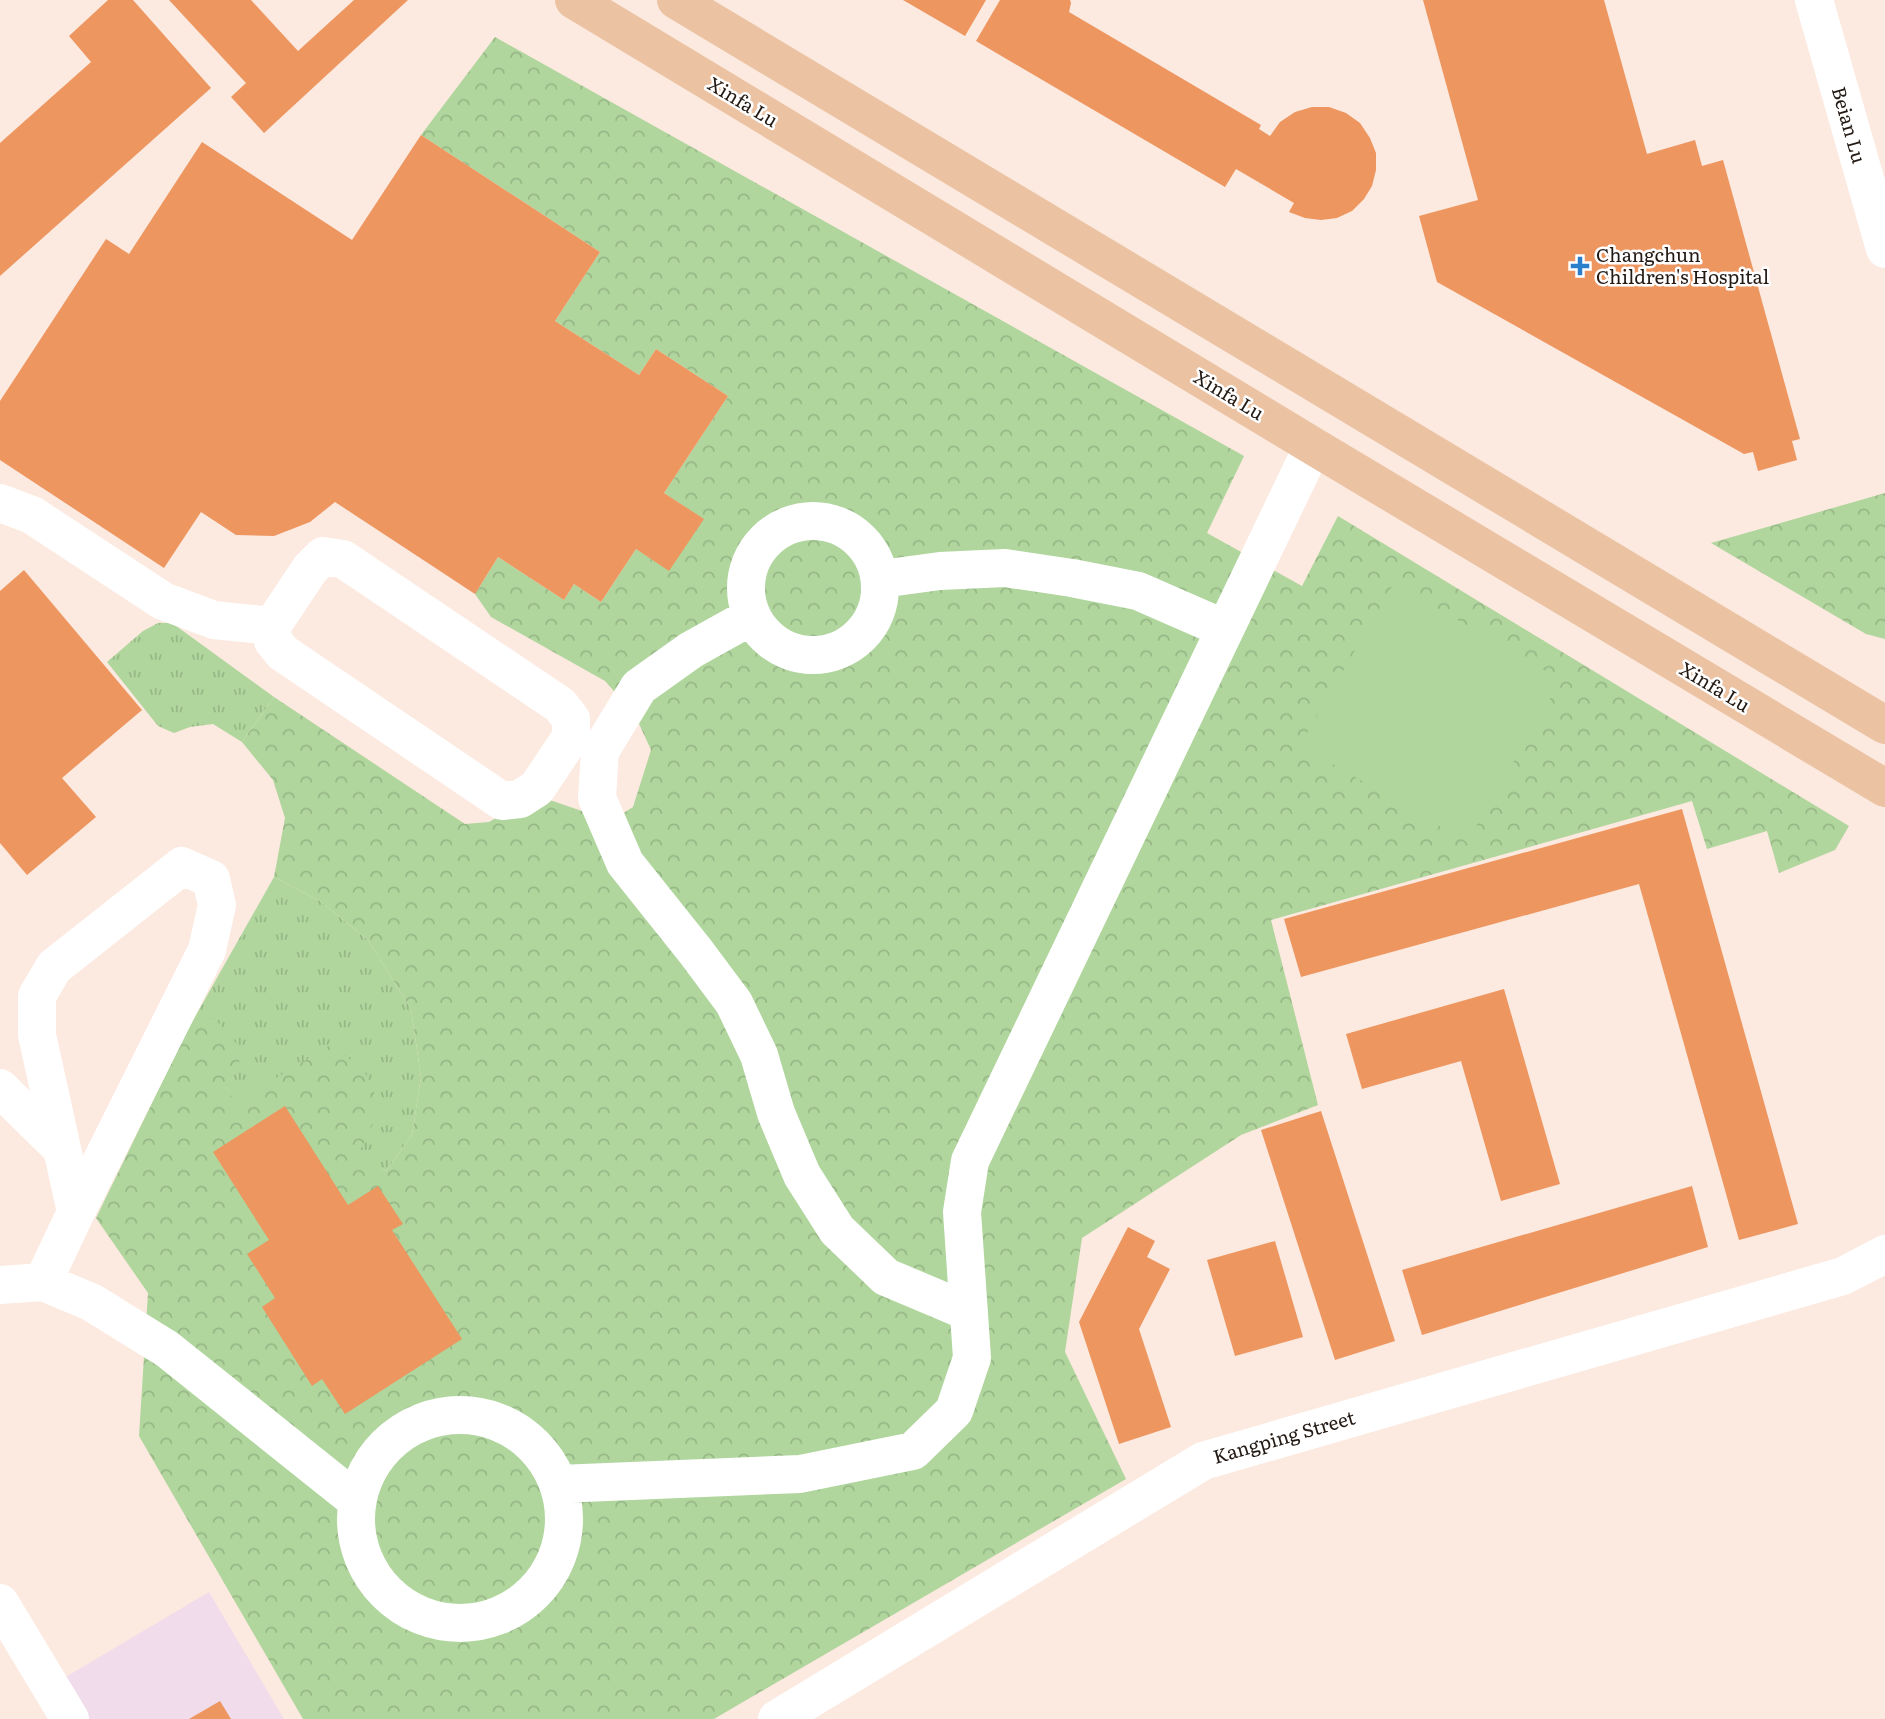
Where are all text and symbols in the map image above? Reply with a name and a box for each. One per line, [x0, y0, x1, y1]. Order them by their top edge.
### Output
street label: Xinfa Lu [703, 69, 784, 133]
street label: Beian Lu [1826, 83, 1874, 167]
place label: Changchun Children's Hospital [1596, 240, 1769, 290]
marker: Changchun Children's Hospital [1570, 256, 1590, 276]
street label: Xinfa Lu [1189, 362, 1270, 426]
street label: Xinfa Lu [1675, 654, 1756, 718]
street label: Kangping Street [1209, 1402, 1358, 1470]

